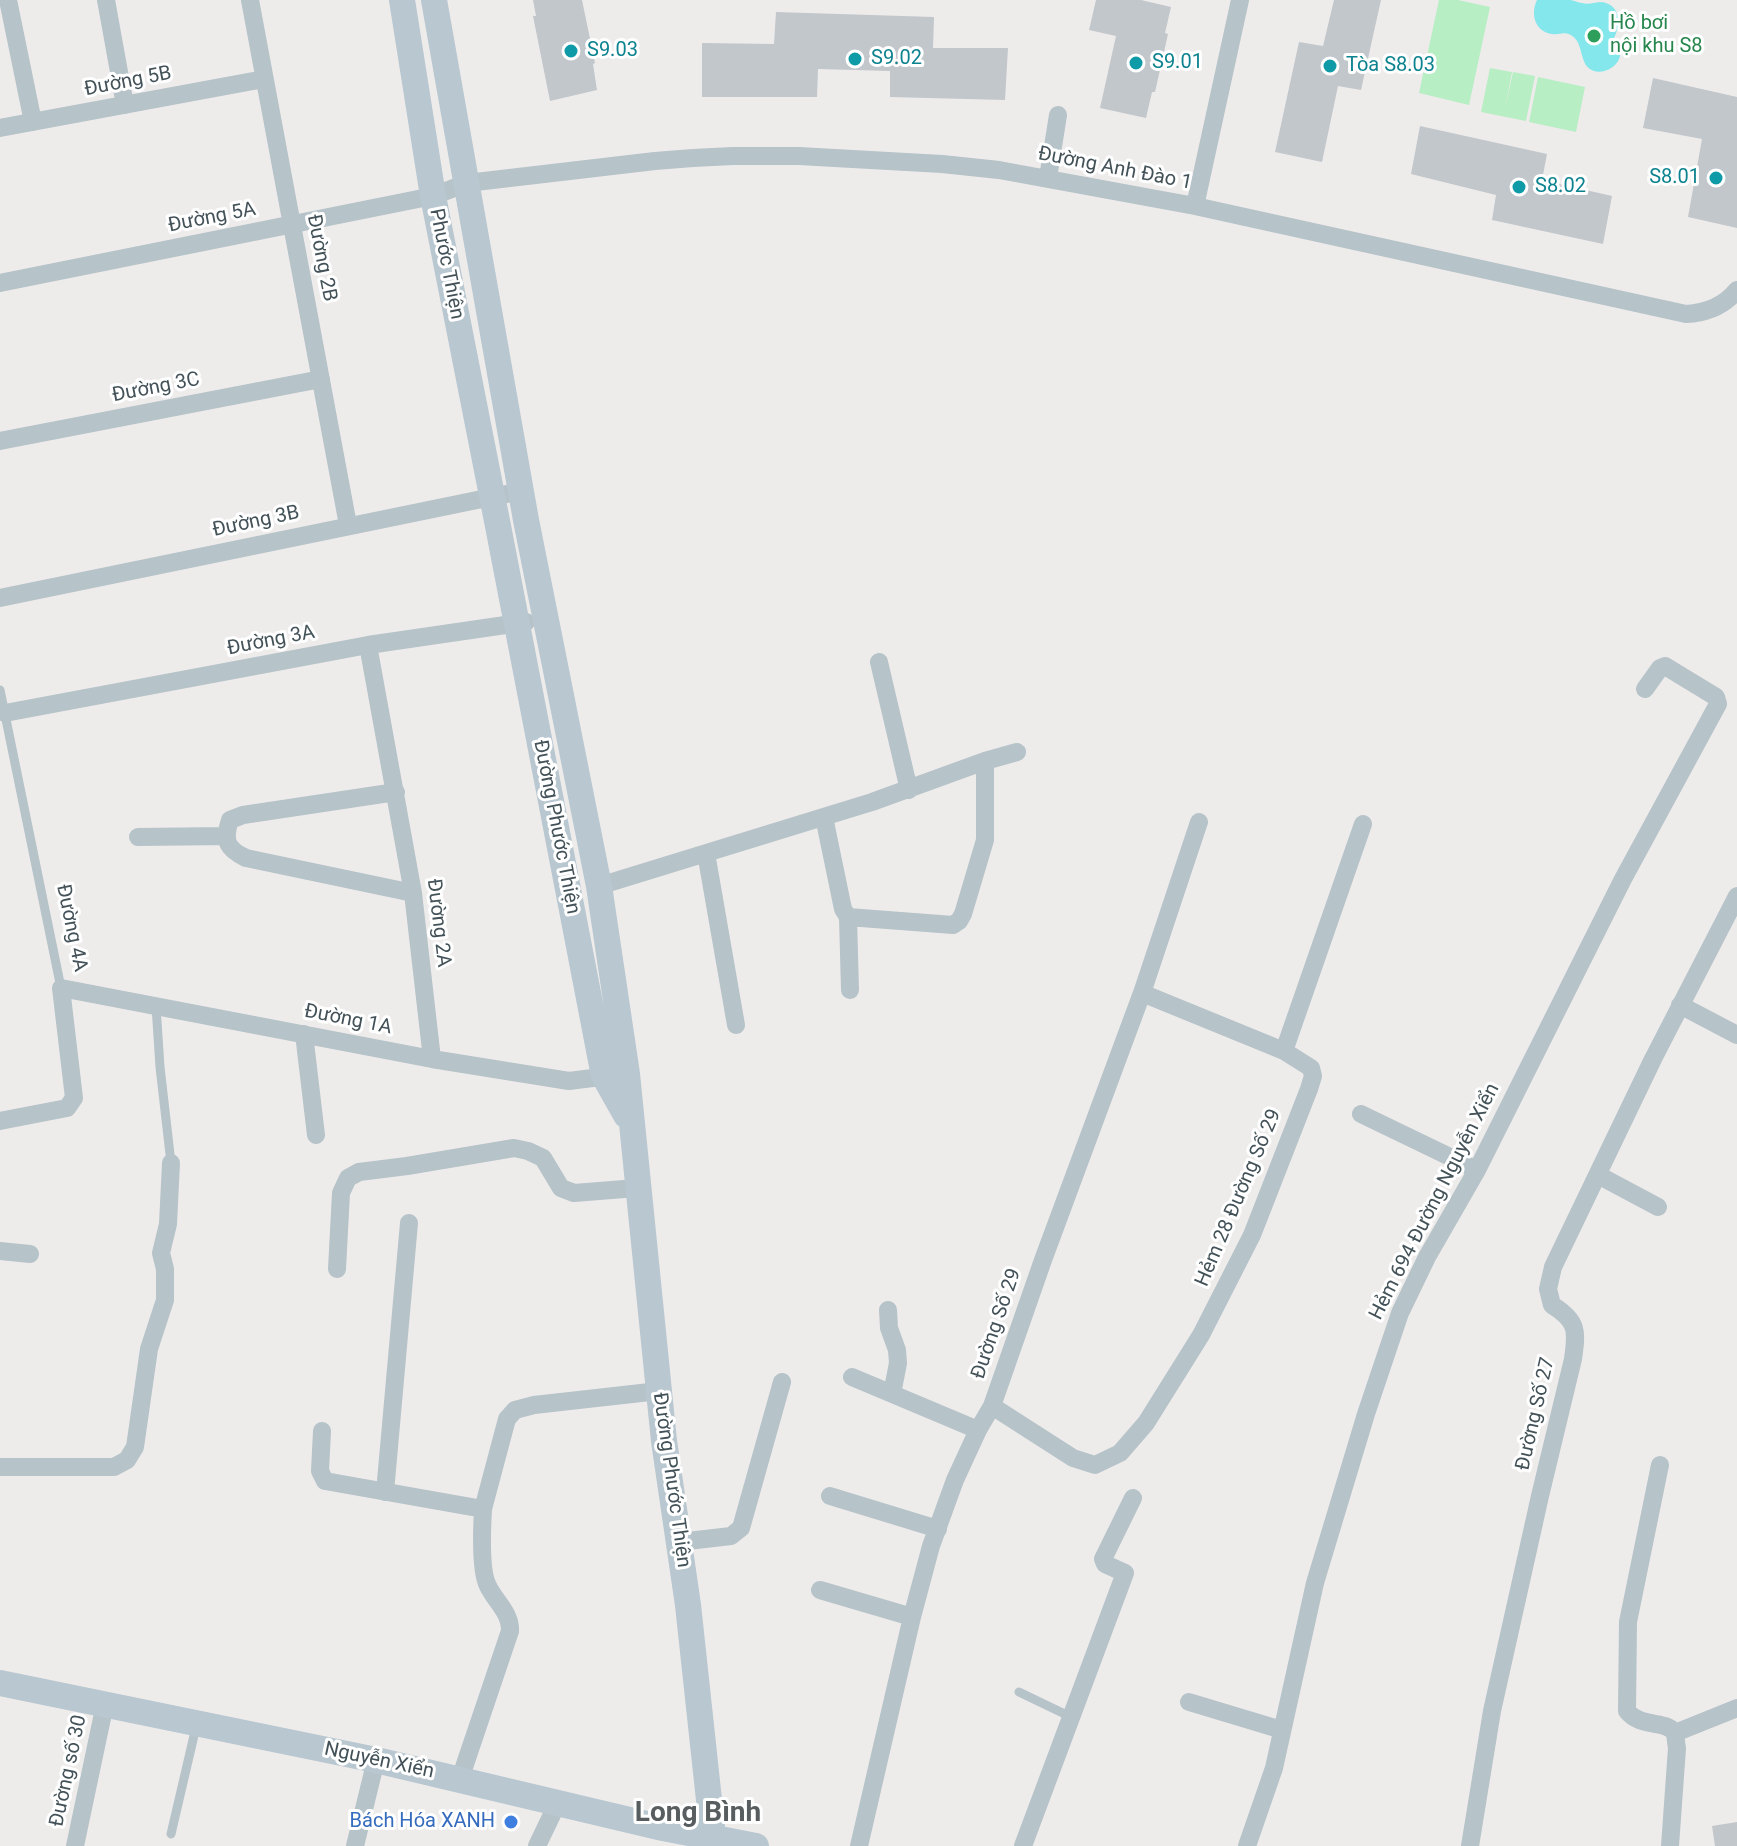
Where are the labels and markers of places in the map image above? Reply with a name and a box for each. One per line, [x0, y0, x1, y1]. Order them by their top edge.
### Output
place label: Hồ bơi nội khu S8 [1610, 12, 1703, 59]
marker: Hồ bơi nội khu S8 [1585, 27, 1603, 45]
place label: S9.03 [587, 39, 638, 63]
marker: S9.03 [562, 42, 580, 60]
place label: S9.02 [871, 47, 922, 71]
marker: S9.02 [846, 50, 864, 68]
place label: S9.01 [1152, 51, 1203, 75]
marker: S9.01 [1127, 54, 1145, 72]
place label: Tòa S8.03 [1346, 54, 1435, 78]
marker: Tòa S8.03 [1321, 57, 1339, 75]
place label: S8.01 [1649, 166, 1700, 190]
marker: S8.01 [1707, 169, 1725, 187]
place label: S8.02 [1535, 175, 1586, 199]
marker: S8.02 [1510, 178, 1528, 196]
place label: Bách Hóa XANH [350, 1810, 495, 1834]
marker: Bách Hóa XANH [502, 1813, 520, 1831]

